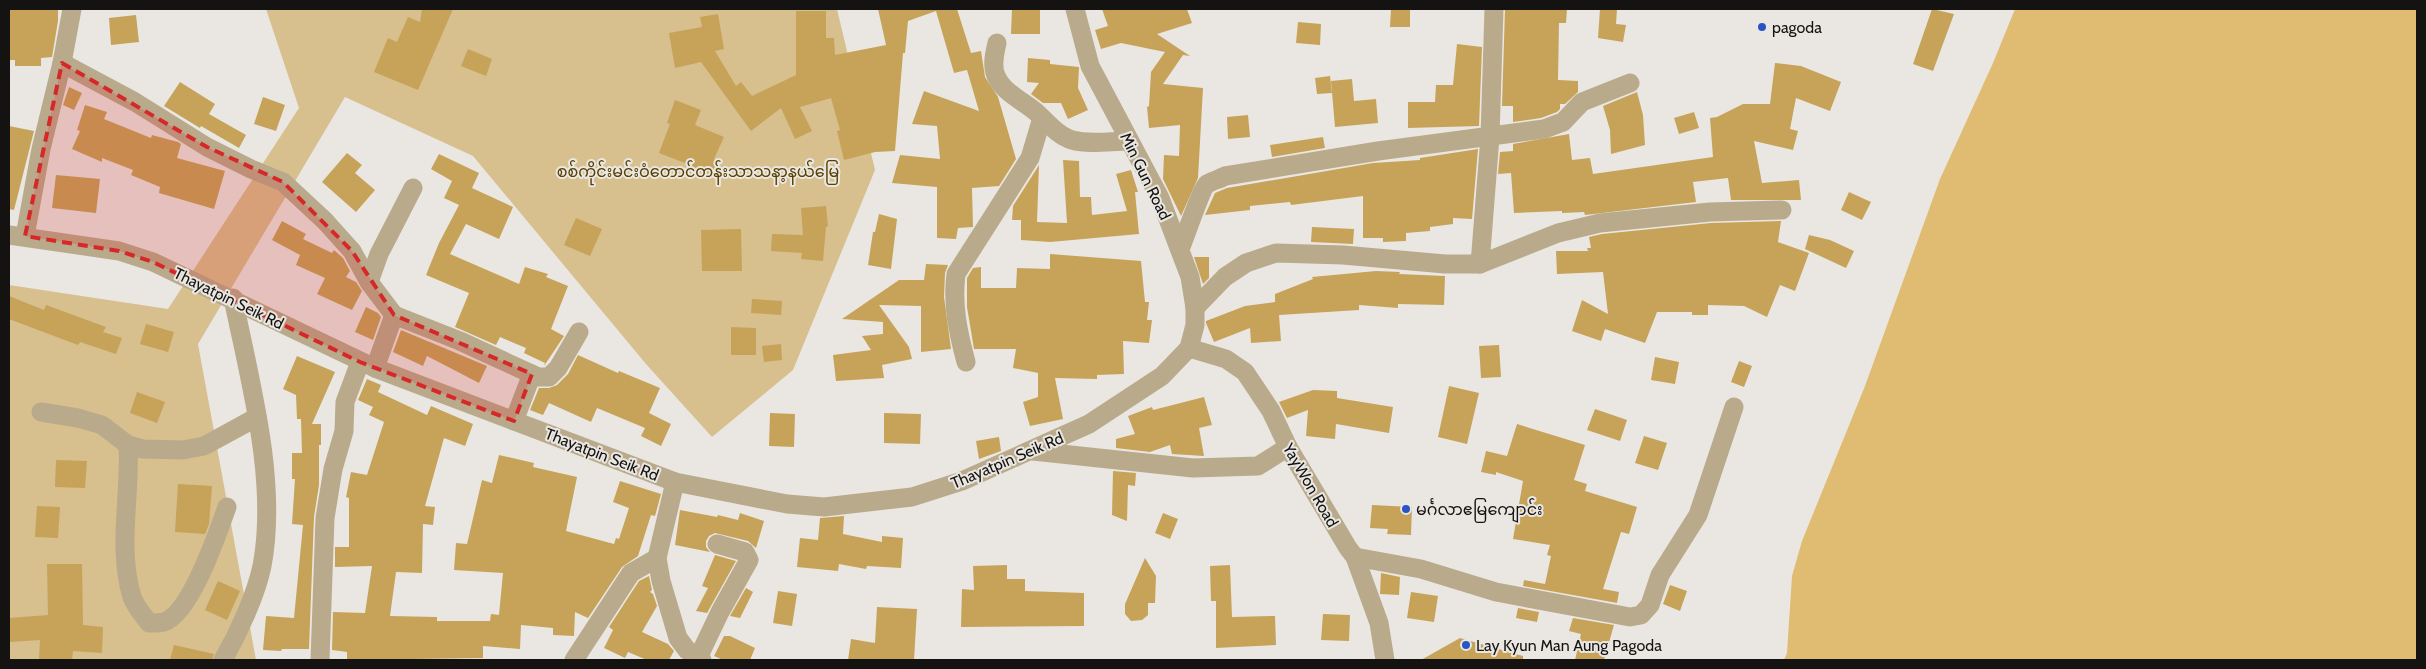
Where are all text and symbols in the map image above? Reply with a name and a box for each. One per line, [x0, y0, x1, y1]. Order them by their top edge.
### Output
place label: pagoda [1772, 18, 1822, 37]
marker: pagoda [1756, 21, 1768, 33]
street label: Min Gun Road [1116, 129, 1175, 223]
park label: စစ်ကိုင်းမင်းဝံတောင်တန်းသာသနာ့နယ်မြေ [557, 160, 839, 186]
street label: Thayatpin Seik Rd [171, 264, 287, 333]
street label: Thayatpin Seik Rd [542, 424, 661, 485]
street label: Thayatpin Seik Rd [948, 428, 1066, 493]
street label: YayWon Road [1278, 439, 1342, 531]
place label: မင်္ဂလာဧမြကျောင်း [1416, 498, 1543, 523]
marker: မင်္ဂလာဧမြကျောင်း [1400, 503, 1412, 515]
place label: Lay Kyun Man Aung Pagoda [1476, 636, 1662, 655]
marker: Lay Kyun Man Aung Pagoda [1460, 639, 1472, 651]

